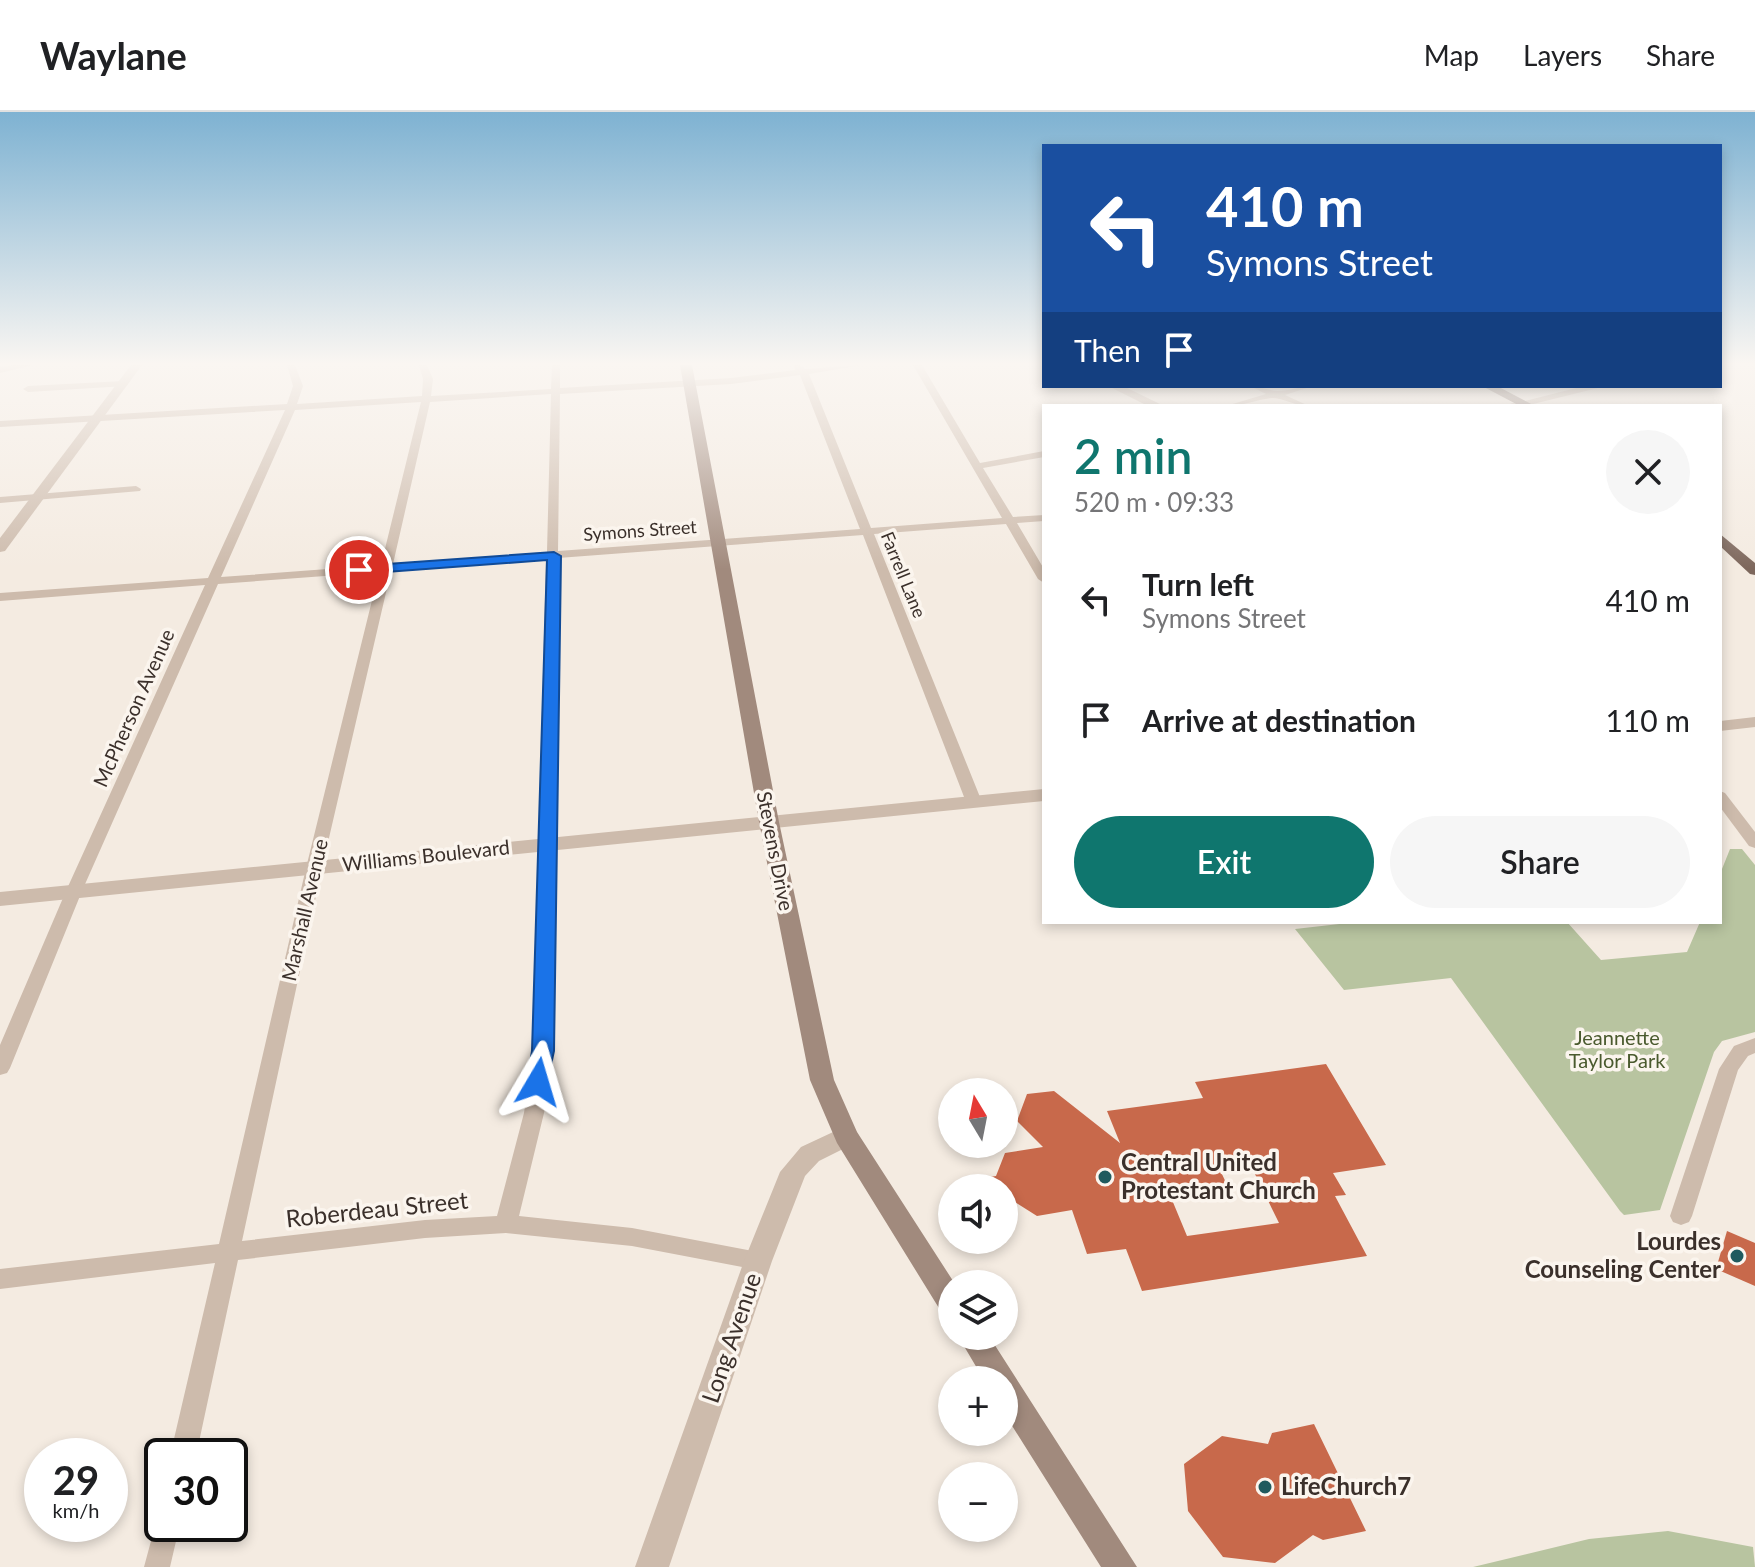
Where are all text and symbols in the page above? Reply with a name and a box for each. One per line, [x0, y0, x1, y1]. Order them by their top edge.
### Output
text: Waylane [40, 32, 187, 78]
text: Map [1424, 38, 1479, 72]
text: Layers [1523, 38, 1602, 72]
text: Share [1646, 38, 1715, 72]
text: 410 m [1206, 172, 1364, 239]
icon: left [1074, 176, 1178, 280]
text: Symons Street [1206, 240, 1433, 284]
icon: arrive [1157, 328, 1201, 372]
text: Then [1074, 332, 1141, 368]
text: 2 min [1074, 427, 1192, 484]
button: close [1606, 430, 1690, 514]
text: 520 m · 09:33 [1074, 486, 1234, 518]
street label: Symons Street [583, 515, 698, 545]
street label: Farrell Lane [877, 528, 931, 621]
pin [325, 536, 393, 604]
icon: arrive [337, 548, 381, 592]
text: Turn left [1142, 566, 1254, 602]
icon: left [1074, 578, 1118, 622]
text: 410 m [1605, 582, 1690, 618]
text: Symons Street [1142, 602, 1306, 634]
street label: McPherson Avenue [87, 625, 179, 790]
icon: arrive [1074, 698, 1118, 742]
text: Arrive at destination [1142, 702, 1416, 738]
text: 110 m [1605, 702, 1690, 738]
street label: Stevens Drive [753, 789, 799, 913]
button: Exit [1074, 816, 1374, 908]
button: Share [1390, 816, 1690, 908]
street label: Williams Boulevard [341, 834, 511, 876]
street label: Marshall Avenue [276, 836, 332, 983]
park label: Jeannette Taylor Park [1569, 1025, 1666, 1072]
position arrow [496, 1040, 580, 1124]
north arrow [938, 1078, 1018, 1158]
map controls [938, 1078, 1018, 1542]
place label: Central United Protestant Church [1121, 1147, 1316, 1204]
marker: Central United Protestant Church [1096, 1168, 1114, 1186]
button: sound [938, 1174, 1018, 1254]
street label: Roberdeau Street [284, 1184, 470, 1232]
place label: Lourdes Counseling Center [1525, 1226, 1721, 1283]
marker: Lourdes Counseling Center [1728, 1247, 1746, 1265]
street label: Long Avenue [695, 1269, 766, 1406]
button: layers [938, 1270, 1018, 1350]
button: + [938, 1366, 1018, 1446]
speed limit sign: 30 [144, 1438, 248, 1542]
text: 29 [53, 1456, 99, 1504]
button: − [938, 1462, 1018, 1542]
place label: LifeChurch7 [1281, 1471, 1411, 1500]
marker: LifeChurch7 [1256, 1478, 1274, 1496]
text: km/h [53, 1498, 99, 1522]

